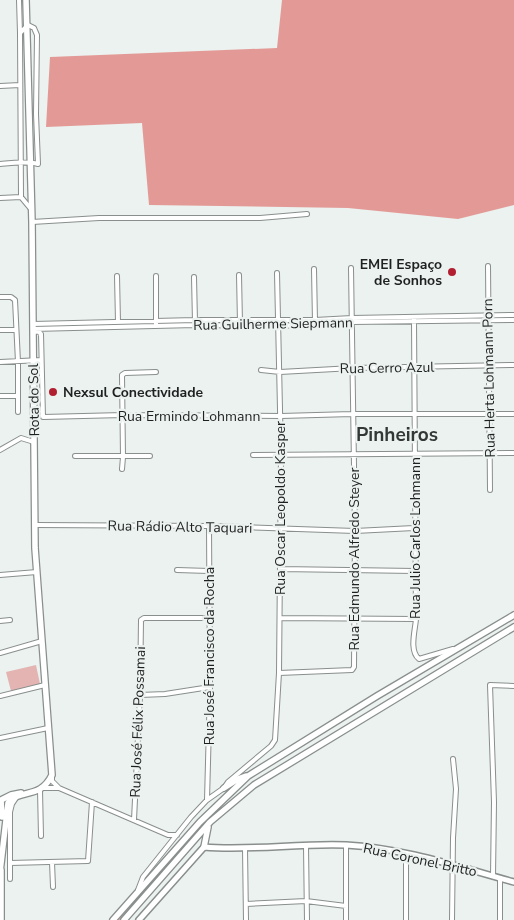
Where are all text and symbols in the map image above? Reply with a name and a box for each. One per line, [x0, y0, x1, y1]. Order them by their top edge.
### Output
place label: EMEI Espaço de Sonhos [360, 255, 442, 290]
marker: EMEI Espaço de Sonhos [446, 266, 458, 278]
street label: Rua Herta Lohmann Porn [478, 298, 500, 458]
street label: Rua Guilherme Siepmann [193, 313, 353, 335]
street label: Rua Cerro Azul [340, 358, 435, 378]
street label: Rota do Sol [24, 363, 44, 437]
place label: Nexsul Conectividade [63, 383, 204, 402]
marker: Nexsul Conectividade [47, 386, 59, 398]
street label: Rua Ermindo Lohmann [118, 407, 260, 426]
street label: Rua Oscar Leopoldo Kasper [271, 421, 290, 595]
district label: Pinheiros [356, 422, 438, 448]
street label: Rua Julio Carlos Lohmann [406, 457, 425, 619]
street label: Rua Edmundo Alfredo Steyer [345, 468, 364, 651]
street label: Rua Rádio Alto Taquari [107, 516, 253, 538]
street label: Rua José Francisco da Rocha [200, 567, 219, 745]
street label: Rua José Félix Possamai [126, 646, 150, 798]
street label: Rua Coronel Britto [361, 839, 479, 881]

